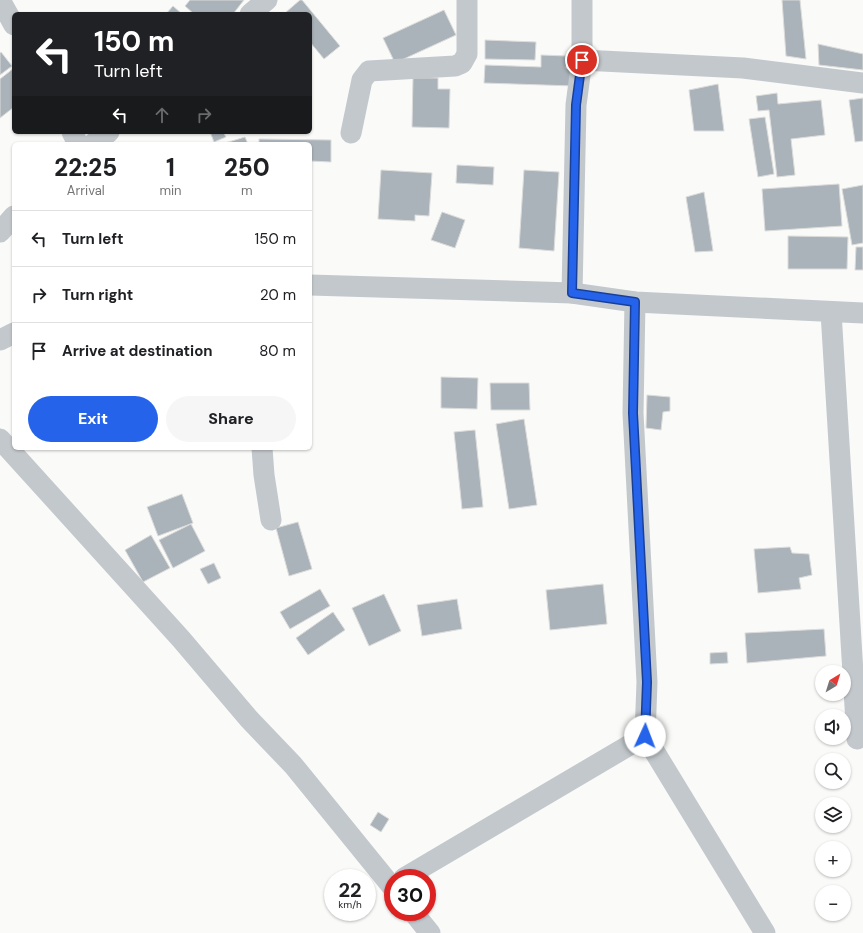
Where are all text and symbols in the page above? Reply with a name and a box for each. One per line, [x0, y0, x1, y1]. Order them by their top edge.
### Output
text: 150 m [94, 23, 174, 60]
icon: left [28, 28, 80, 80]
pin [565, 43, 599, 77]
icon: arrive [571, 49, 593, 71]
text: Turn left [94, 59, 163, 83]
icon: left [109, 104, 131, 126]
icon: ahead [151, 104, 173, 126]
icon: right [193, 104, 215, 126]
text: 22:25 [54, 152, 117, 183]
text: 1 [166, 152, 175, 183]
text: 250 [224, 152, 270, 183]
text: Arrival [67, 182, 105, 199]
text: min [159, 182, 182, 199]
text: m [241, 182, 253, 199]
icon: left [28, 228, 50, 250]
text: Turn left [62, 229, 123, 249]
text: 150 m [255, 229, 296, 249]
icon: right [28, 284, 50, 306]
text: Turn right [62, 285, 133, 305]
text: 20 m [260, 285, 296, 305]
icon: arrive [28, 340, 50, 362]
text: Arrive at destination [62, 341, 213, 361]
text: 80 m [259, 341, 296, 361]
button: Exit [28, 396, 158, 442]
button: Share [166, 396, 296, 442]
north arrow [815, 665, 851, 701]
map controls [815, 665, 851, 921]
button: sound [815, 709, 851, 745]
position arrow [624, 715, 666, 757]
button: search [815, 753, 851, 789]
button: layers [815, 797, 851, 833]
button: + [815, 841, 851, 877]
speed limit sign: 30 [384, 869, 436, 921]
text: 22 [338, 877, 362, 903]
button: − [815, 885, 851, 921]
text: km/h [338, 898, 362, 911]

